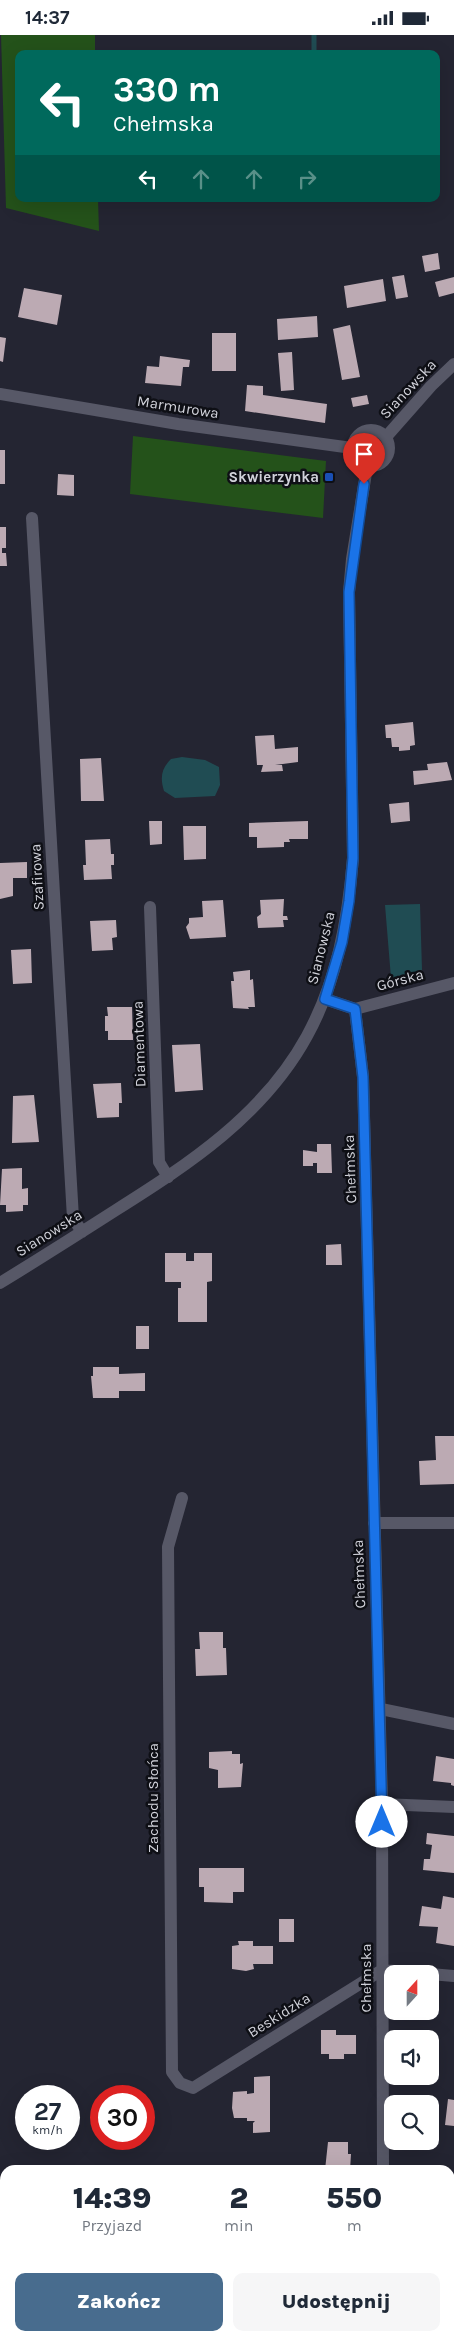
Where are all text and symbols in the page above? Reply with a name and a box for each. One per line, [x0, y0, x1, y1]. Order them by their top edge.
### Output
text: 14:37 [25, 7, 69, 29]
text: 330 m [113, 69, 221, 110]
icon: left [30, 70, 95, 135]
text: Chełmska [113, 111, 214, 137]
icon: left [134, 165, 162, 193]
icon: ahead [187, 165, 215, 193]
icon: ahead [240, 165, 268, 193]
icon: right [293, 165, 321, 193]
street label: Sianowska [376, 356, 440, 422]
street label: Marmurowa [136, 392, 220, 422]
pin [343, 433, 385, 484]
icon: arrive [350, 440, 378, 468]
place label: Skwierzynka [228, 468, 319, 486]
marker: Skwierzynka [323, 471, 335, 483]
street label: Szafirowa [26, 843, 48, 911]
street label: Sianowska [303, 910, 339, 986]
street label: Górska [375, 965, 425, 995]
street label: Diamentowa [128, 1001, 150, 1087]
street label: Chełmska [340, 1134, 360, 1204]
street label: Sianowska [13, 1206, 85, 1260]
street label: Chełmska [349, 1539, 369, 1609]
street label: Zachodu Słońca [144, 1743, 162, 1853]
position arrow [355, 1795, 407, 1847]
street label: Chełmska [357, 1944, 375, 2012]
north arrow [384, 1965, 439, 2020]
map controls [384, 1965, 439, 2150]
street label: Beskidzka [244, 1989, 314, 2041]
button: sound [384, 2030, 439, 2085]
speed limit sign: 30 [90, 2085, 155, 2150]
button: search [384, 2095, 439, 2150]
text: 27 [34, 2097, 61, 2126]
text: km/h [32, 2123, 63, 2137]
text: 14:39 [73, 2180, 151, 2216]
text: 2 [229, 2180, 248, 2216]
text: 550 [326, 2180, 382, 2216]
text: Przyjazd [82, 2216, 142, 2235]
text: min [224, 2216, 253, 2235]
text: m [347, 2216, 362, 2235]
button: Zakończ [15, 2273, 223, 2331]
button: Udostępnij [233, 2273, 440, 2331]

